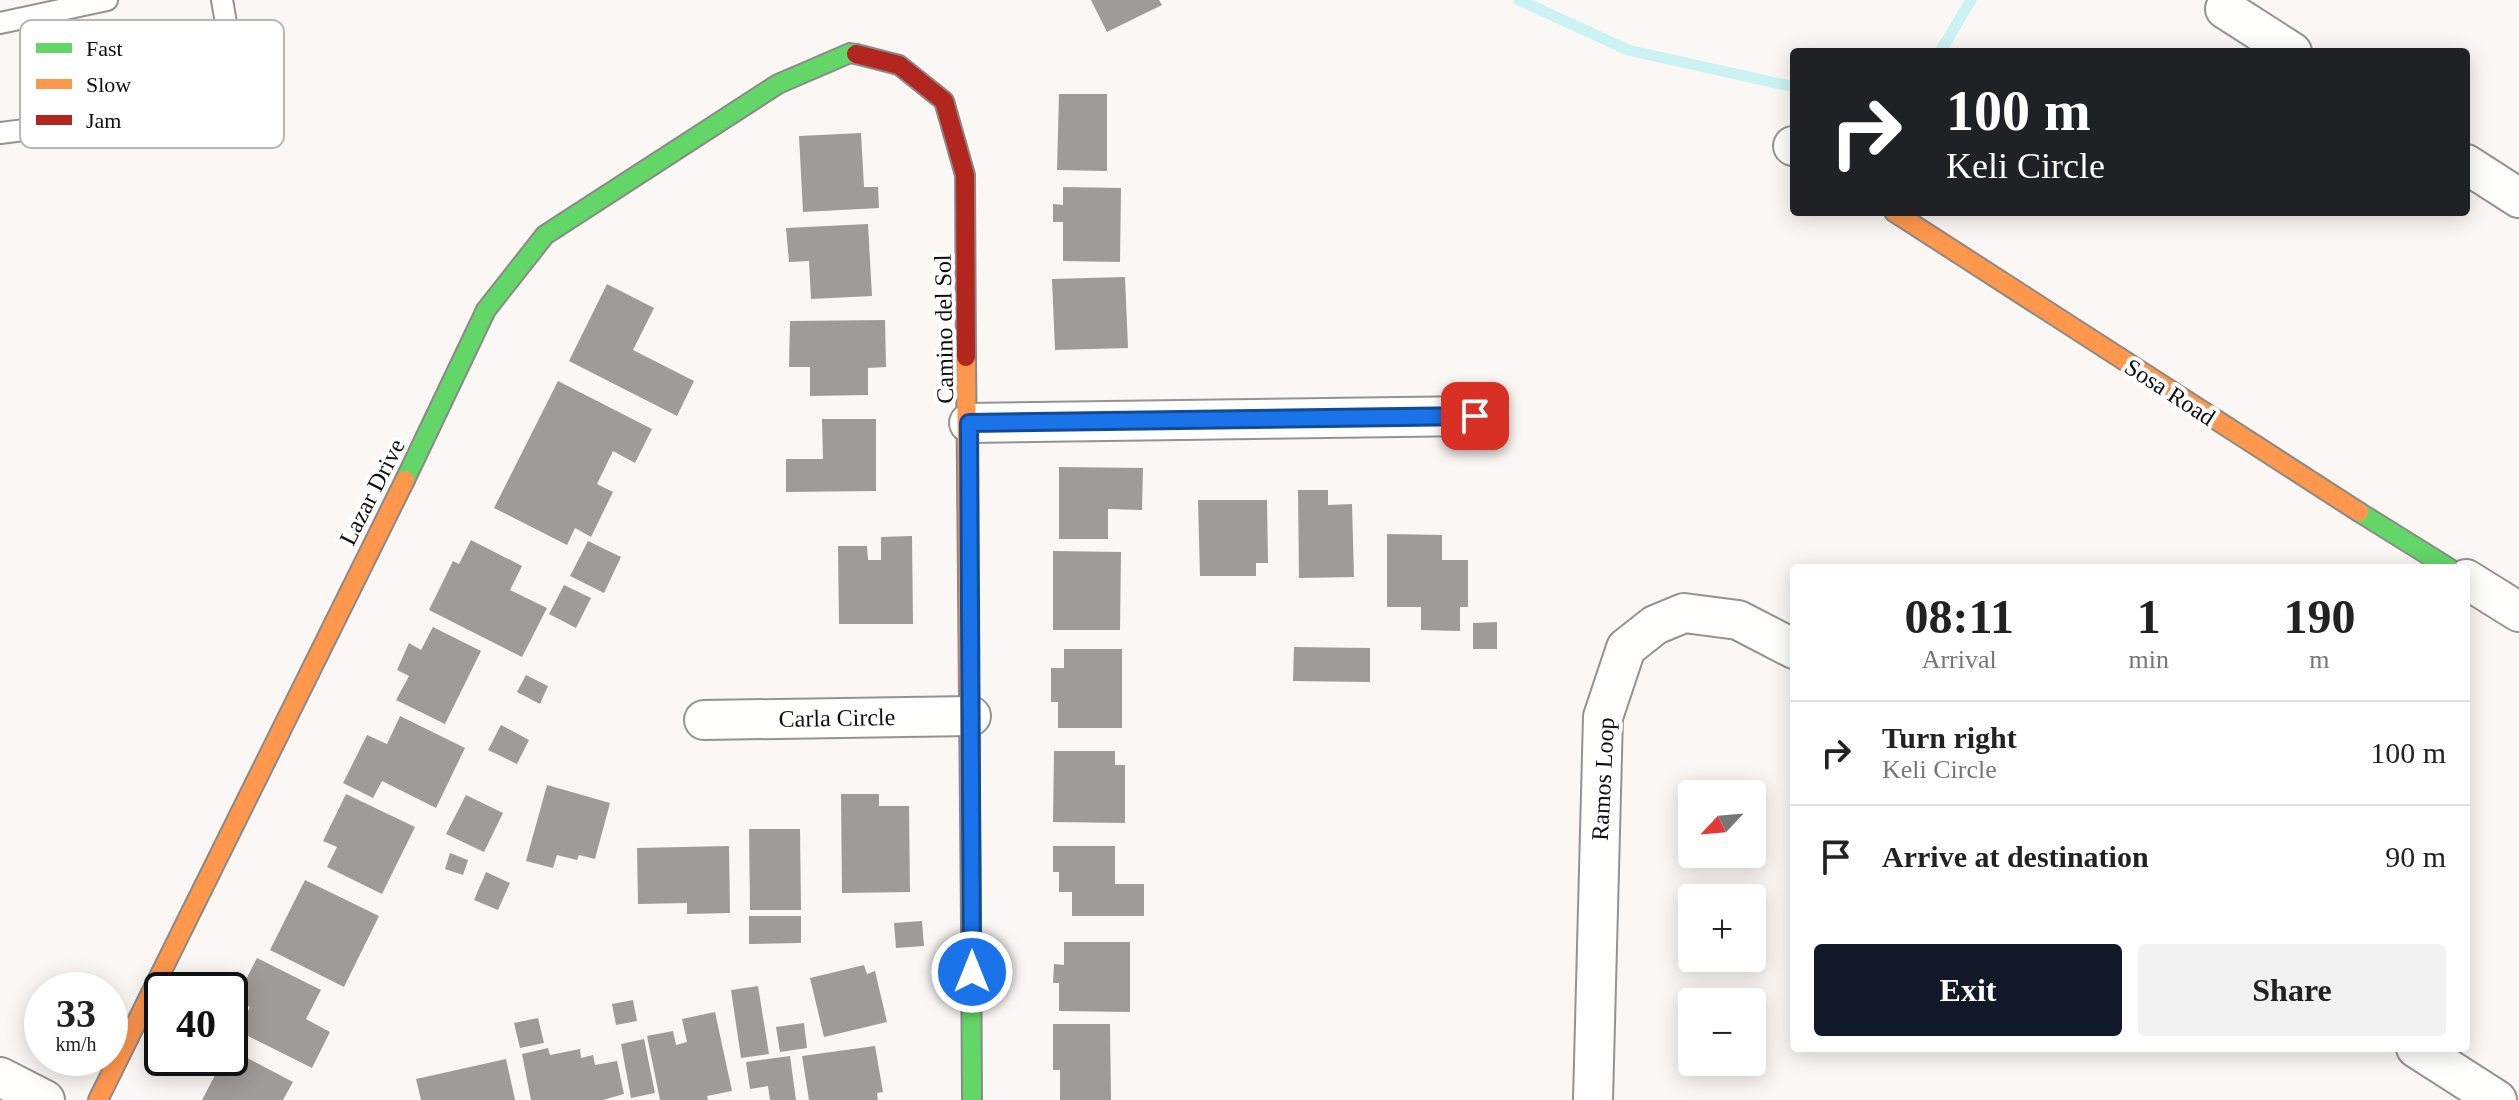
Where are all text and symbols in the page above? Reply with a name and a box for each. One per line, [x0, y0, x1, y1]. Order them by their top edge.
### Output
legend [20, 20, 284, 148]
text: Fast [86, 36, 123, 61]
text: Slow [86, 72, 131, 97]
icon: right [1814, 80, 1918, 184]
text: 100 m [1946, 80, 2091, 142]
text: Jam [86, 108, 121, 133]
text: Keli Circle [1946, 146, 2105, 186]
street label: Camino del Sol [930, 254, 958, 404]
street label: Sosa Road [2120, 353, 2220, 431]
pin [1441, 382, 1509, 450]
icon: arrive [1453, 394, 1497, 438]
street label: Lazar Drive [334, 435, 410, 549]
text: 08:11 [1905, 590, 2014, 643]
text: 1 [2137, 590, 2161, 643]
text: 190 [2283, 590, 2355, 643]
text: Arrival [1922, 645, 1997, 674]
text: min [2128, 645, 2169, 674]
text: m [2309, 645, 2330, 674]
street label: Carla Circle [778, 704, 896, 732]
street label: Ramos Loop [1587, 717, 1619, 841]
text: Turn right [1882, 721, 2017, 754]
icon: right [1814, 731, 1858, 775]
text: 100 m [2370, 736, 2446, 769]
text: Keli Circle [1882, 755, 1997, 784]
north arrow [1678, 780, 1766, 868]
map controls [1678, 780, 1766, 1076]
icon: arrive [1814, 835, 1858, 879]
text: Arrive at destination [1882, 840, 2149, 873]
text: 90 m [2385, 840, 2446, 873]
button: + [1678, 884, 1766, 972]
position arrow [930, 930, 1014, 1014]
button: Exit [1814, 944, 2122, 1036]
button: Share [2138, 944, 2446, 1036]
speed limit sign: 40 [144, 972, 248, 1076]
button: − [1678, 988, 1766, 1076]
text: 33 [56, 991, 96, 1036]
text: km/h [55, 1033, 97, 1055]

